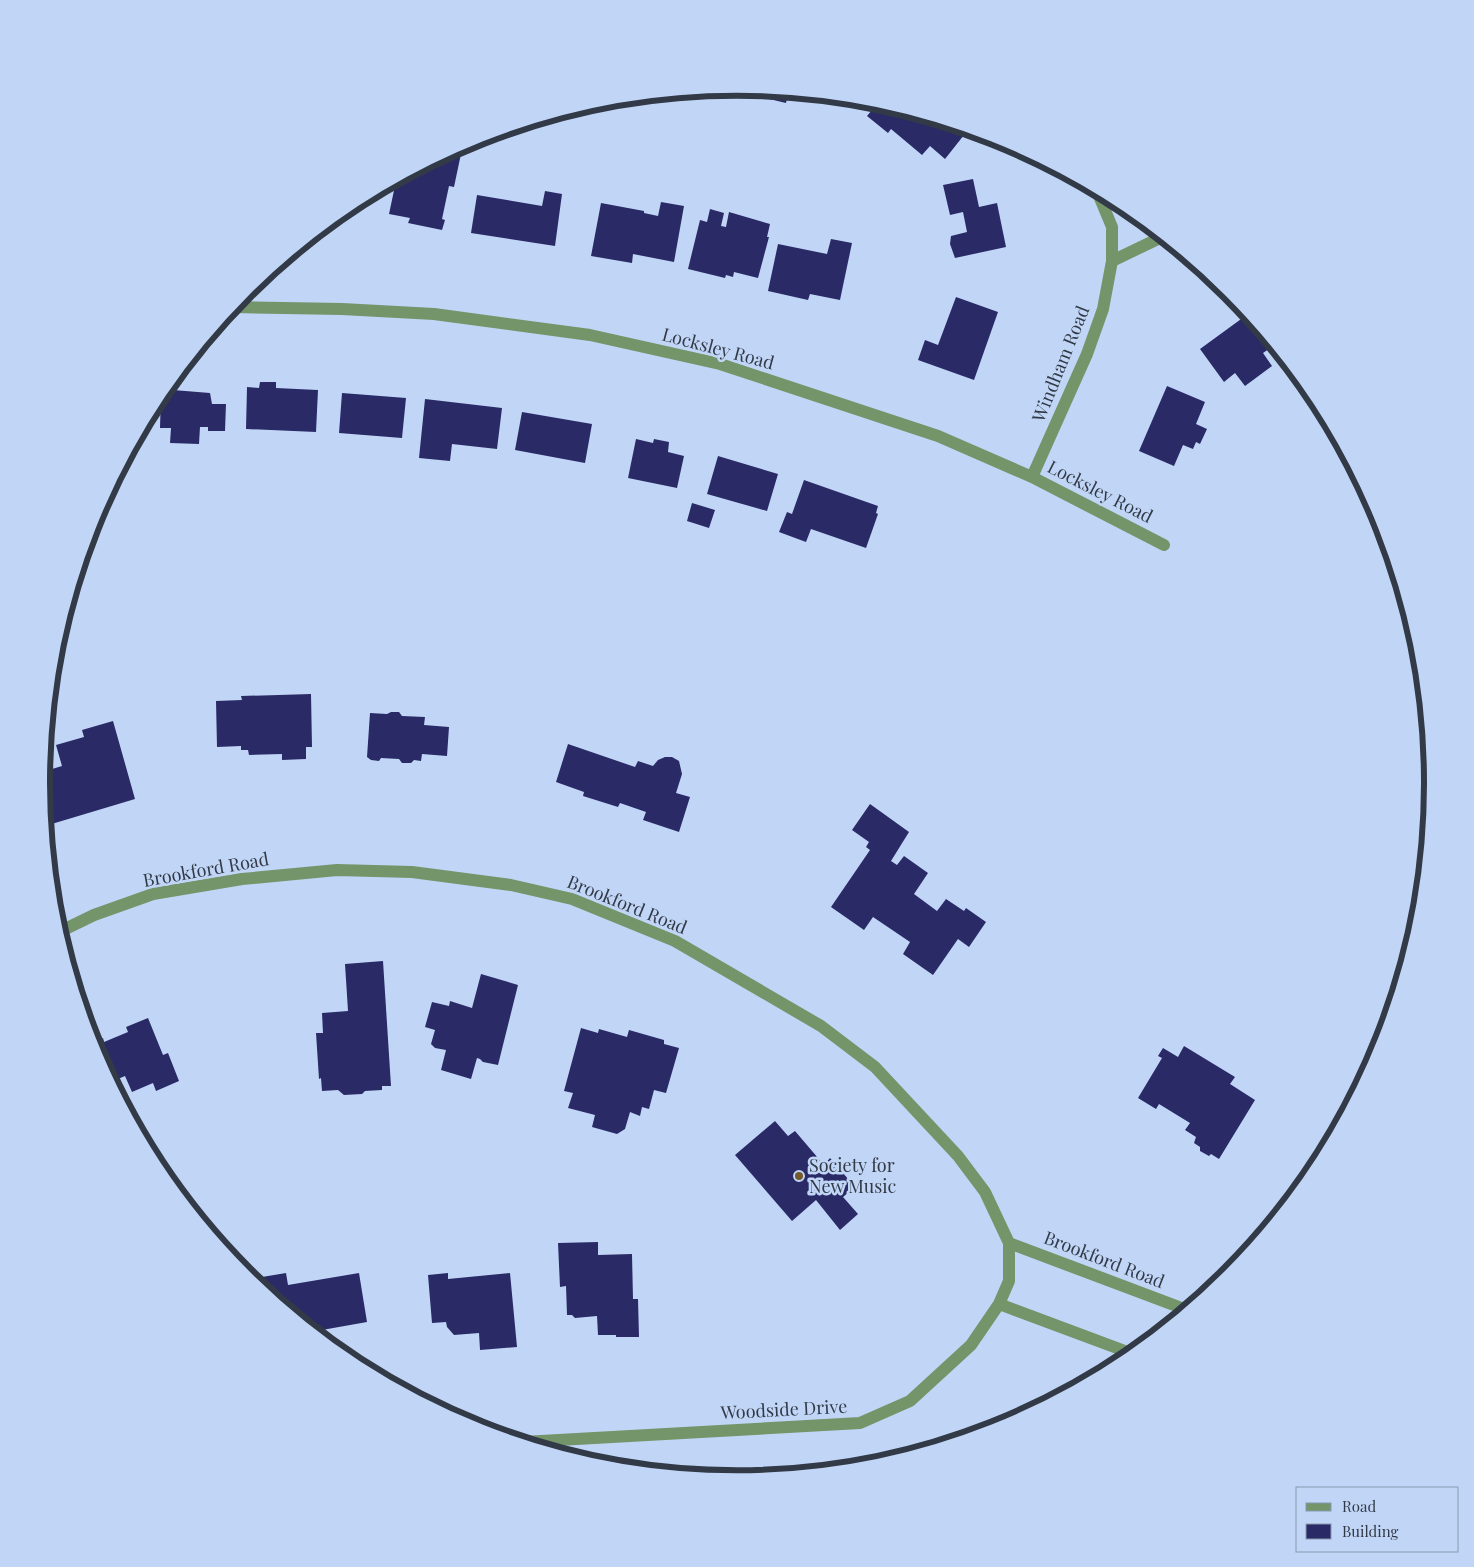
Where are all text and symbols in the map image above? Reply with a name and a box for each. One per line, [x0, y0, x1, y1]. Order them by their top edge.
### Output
street label: Windham Road [1025, 301, 1094, 426]
street label: Locksley Road [660, 322, 777, 375]
street label: Locksley Road [1044, 454, 1158, 528]
street label: Brookford Road [141, 846, 271, 892]
street label: Brookford Road [564, 869, 691, 939]
place label: Society for New Music [809, 1153, 897, 1198]
marker: Society for New Music [793, 1170, 805, 1182]
street label: Brookford Road [1041, 1225, 1169, 1293]
street label: Woodside Drive [719, 1394, 848, 1424]
legend [1296, 1487, 1459, 1552]
text: Road [1342, 1496, 1376, 1516]
text: Building [1342, 1521, 1399, 1541]

